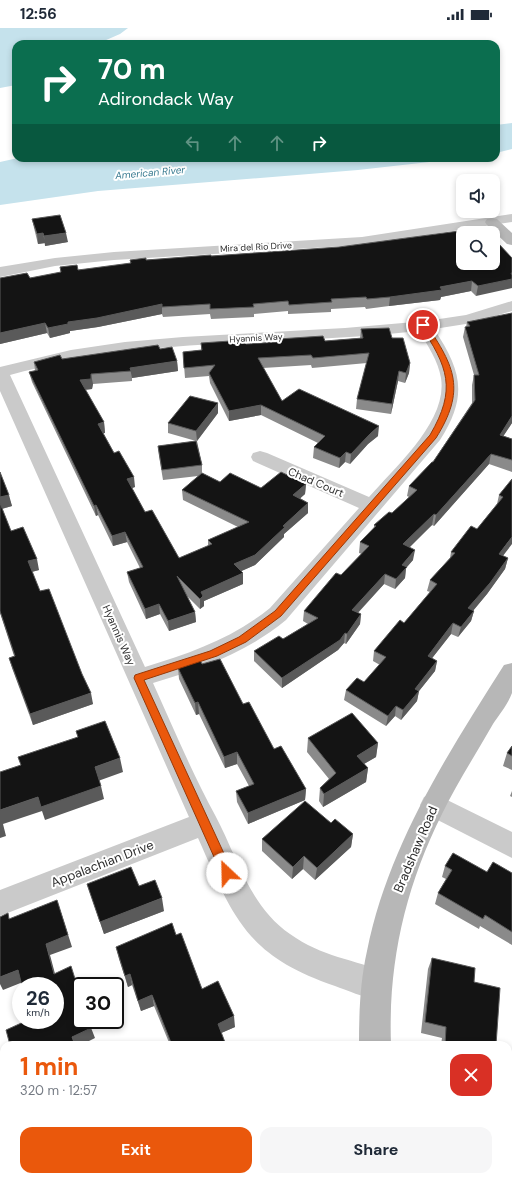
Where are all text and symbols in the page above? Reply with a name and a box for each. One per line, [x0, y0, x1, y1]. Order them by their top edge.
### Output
text: 12:56 [20, 4, 57, 24]
text: 70 m [98, 51, 166, 88]
icon: right [32, 56, 84, 108]
text: Adirondack Way [98, 87, 234, 111]
icon: left [182, 132, 204, 154]
icon: ahead [224, 132, 246, 154]
icon: ahead [266, 132, 288, 154]
icon: right [308, 132, 330, 154]
water label: American River [114, 163, 186, 182]
map controls [456, 174, 500, 270]
button: sound [456, 174, 500, 218]
button: search [456, 226, 500, 270]
street label: Mira del Rio Drive [220, 239, 292, 255]
pin [406, 308, 440, 342]
icon: arrive [412, 314, 434, 336]
street label: Hyannis Way [229, 331, 283, 345]
street label: Chad Court [286, 464, 346, 500]
street label: Hyannis Way [99, 602, 139, 668]
street label: Bradshaw Road [390, 803, 441, 895]
street label: Appalachian Drive [48, 836, 156, 891]
position arrow [206, 852, 248, 894]
speed limit sign: 30 [72, 977, 124, 1029]
text: 26 [26, 985, 50, 1011]
text: km/h [26, 1006, 50, 1019]
text: 1 min [20, 1051, 78, 1082]
button: close [450, 1054, 492, 1096]
text: 320 m · 12:57 [20, 1082, 97, 1099]
button: Exit [20, 1127, 252, 1173]
button: Share [260, 1127, 492, 1173]

